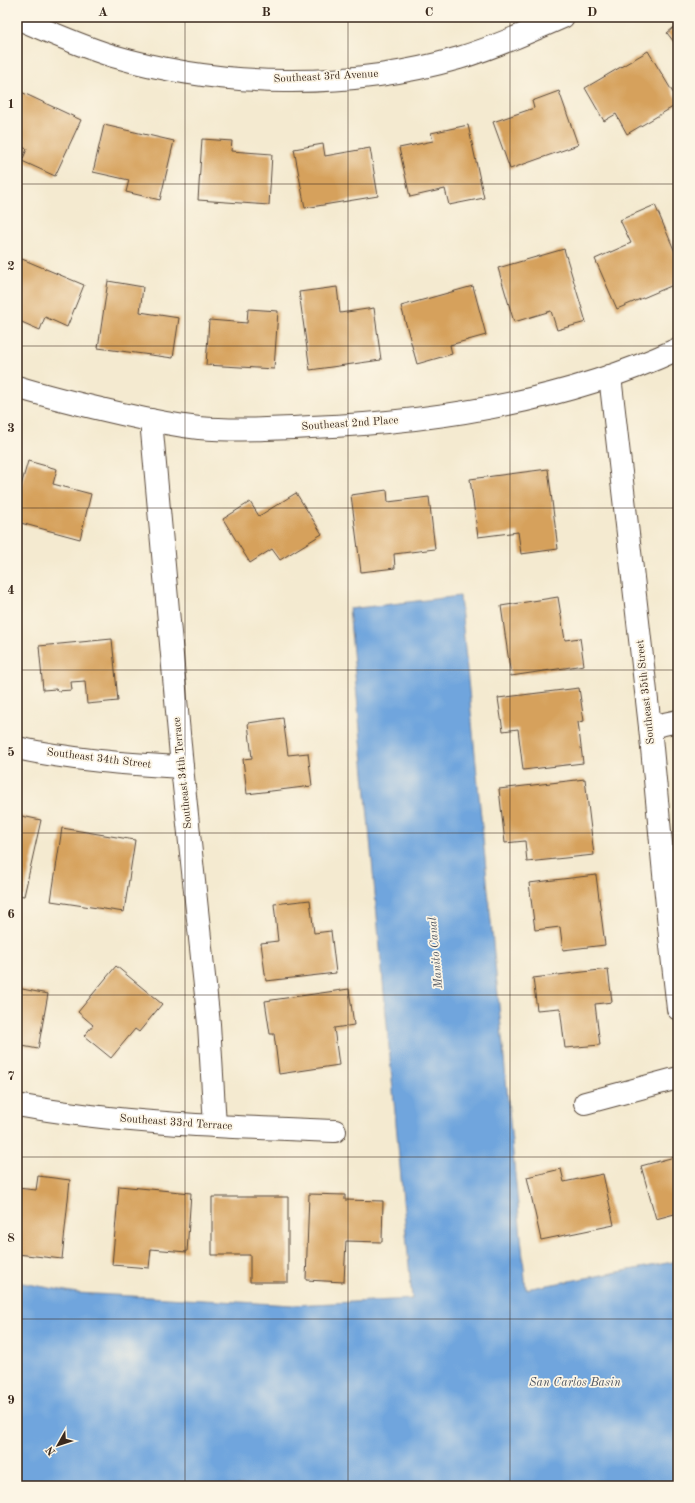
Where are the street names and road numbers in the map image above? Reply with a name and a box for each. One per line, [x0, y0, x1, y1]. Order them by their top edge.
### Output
street label: Southeast 3rd Avenue [273, 69, 379, 85]
street label: Southeast 2nd Place [301, 415, 399, 433]
street label: Southeast 35th Street [635, 639, 657, 745]
street label: Southeast 34th Terrace [172, 717, 194, 829]
street label: Southeast 34th Street [46, 747, 152, 771]
street label: Southeast 33rd Terrace [119, 1114, 233, 1132]

